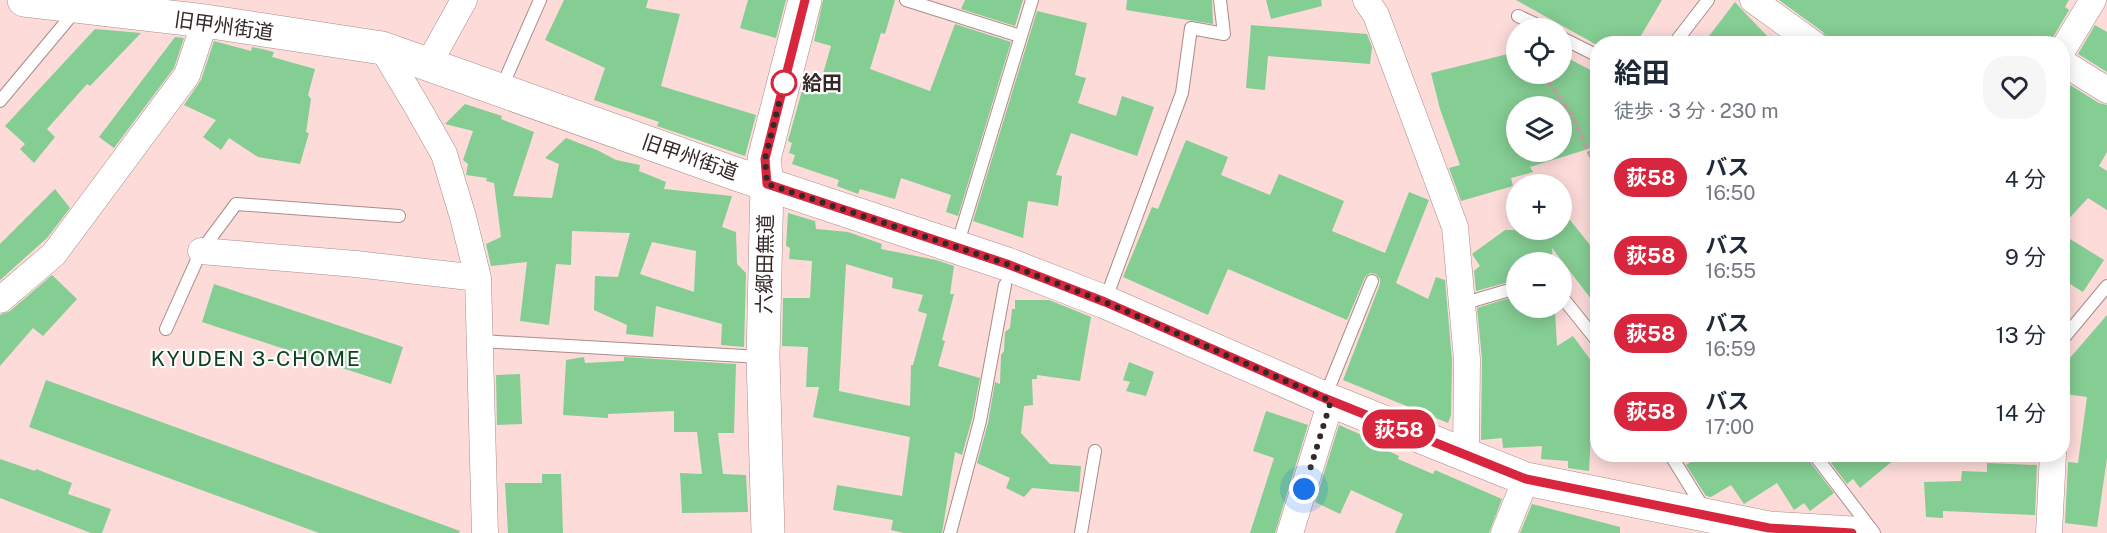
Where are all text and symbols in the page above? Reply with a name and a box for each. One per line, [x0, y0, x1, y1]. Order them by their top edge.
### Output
street label: 旧甲州街道 [173, 7, 275, 45]
map controls [1506, 18, 1572, 318]
button: locate [1506, 18, 1572, 84]
text: 給田 [1614, 56, 1670, 89]
button: heart [1983, 56, 2046, 119]
marker: 給田 [771, 70, 797, 96]
place label: 給田 [802, 71, 842, 95]
button: layers [1506, 96, 1572, 162]
text: 徒歩 · 3 分 · 230 m [1614, 99, 1779, 123]
street label: 旧甲州街道 [639, 129, 741, 185]
text: バス [1705, 154, 1749, 180]
text: 荻58 [1626, 165, 1675, 190]
text: 4 分 [2005, 166, 2046, 192]
button: + [1506, 174, 1572, 240]
text: 16:50 [1705, 181, 1755, 205]
street label: 六郷田無道 [752, 214, 778, 314]
text: バス [1705, 232, 1749, 258]
text: 荻58 [1626, 243, 1675, 268]
text: 9 分 [2005, 244, 2046, 270]
button: − [1506, 252, 1572, 318]
text: 16:55 [1705, 259, 1756, 283]
text: バス [1705, 310, 1749, 336]
text: 荻58 [1626, 321, 1675, 346]
text: 13 分 [1996, 322, 2046, 348]
text: 16:59 [1705, 337, 1756, 361]
district label: KYUDEN 3-CHOME [151, 346, 361, 371]
text: バス [1705, 388, 1749, 414]
text: 荻58 [1626, 399, 1675, 424]
text: 14 分 [1996, 400, 2046, 426]
line badge: 荻58 [1364, 410, 1434, 448]
text: 17:00 [1705, 415, 1754, 439]
text: 荻58 [1374, 417, 1424, 442]
your location [1289, 474, 1319, 504]

